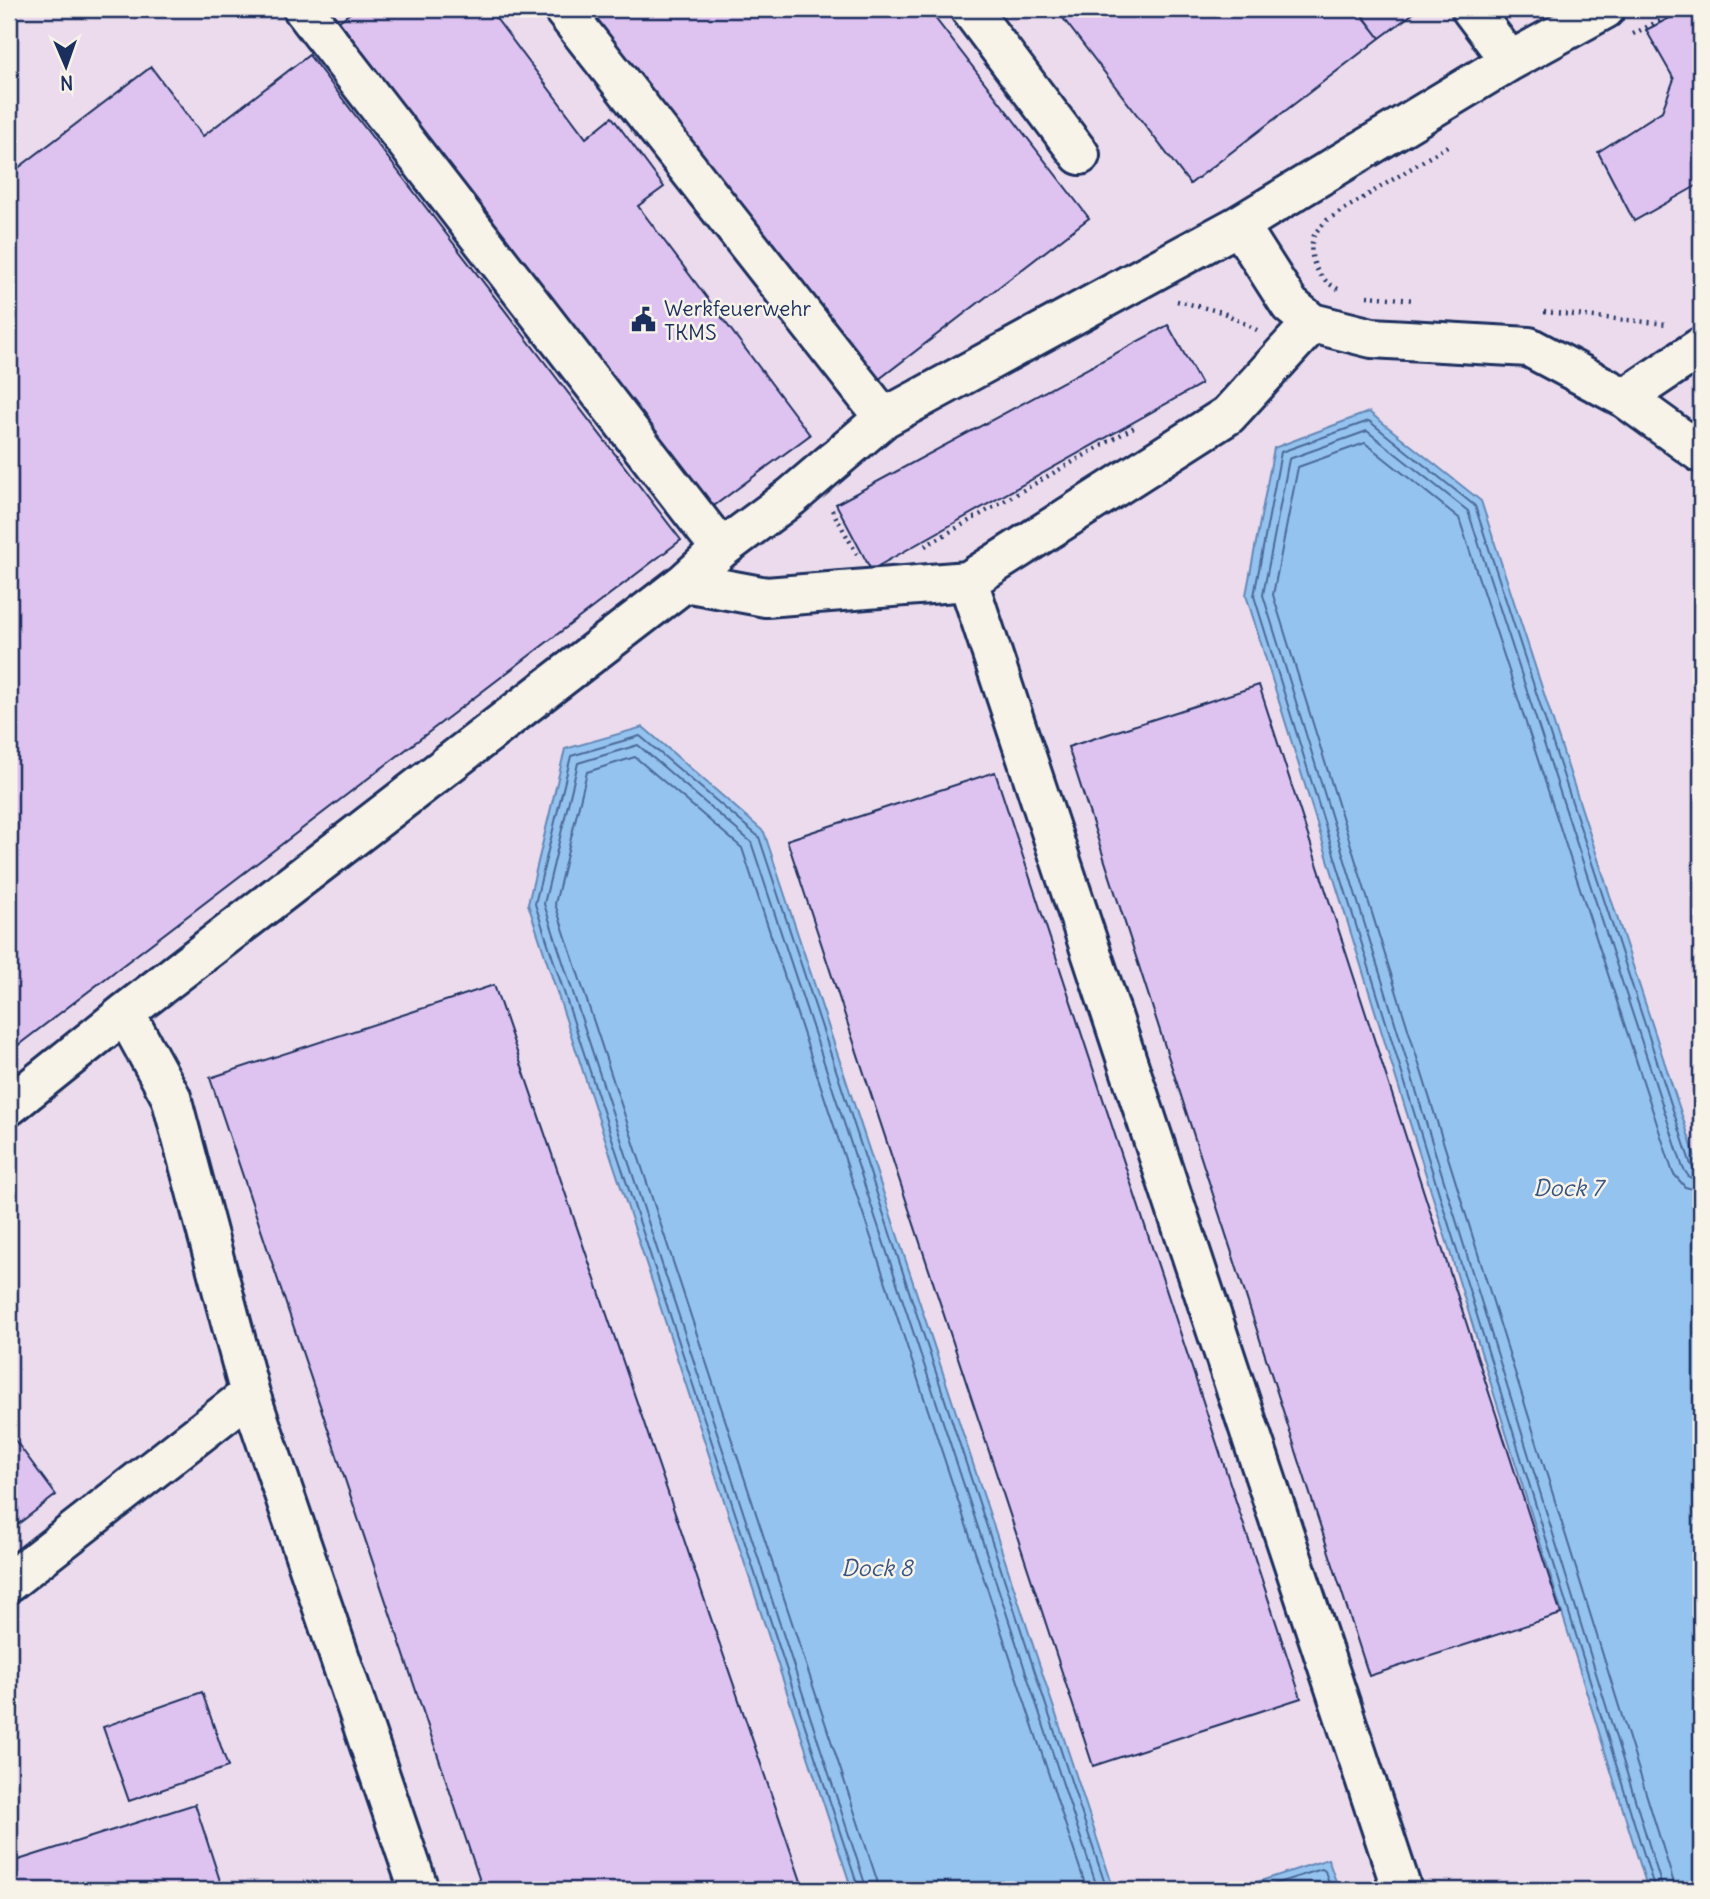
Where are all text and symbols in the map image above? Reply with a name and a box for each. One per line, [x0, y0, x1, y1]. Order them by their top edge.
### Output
north arrow [32, 32, 102, 102]
text: N [60, 71, 74, 95]
place label: Werkfeuerwehr TKMS [664, 295, 812, 346]
public building icon: Werkfeuerwehr TKMS [630, 306, 658, 334]
water label: Dock 7 [1533, 1173, 1606, 1202]
water label: Dock 8 [841, 1553, 914, 1582]

